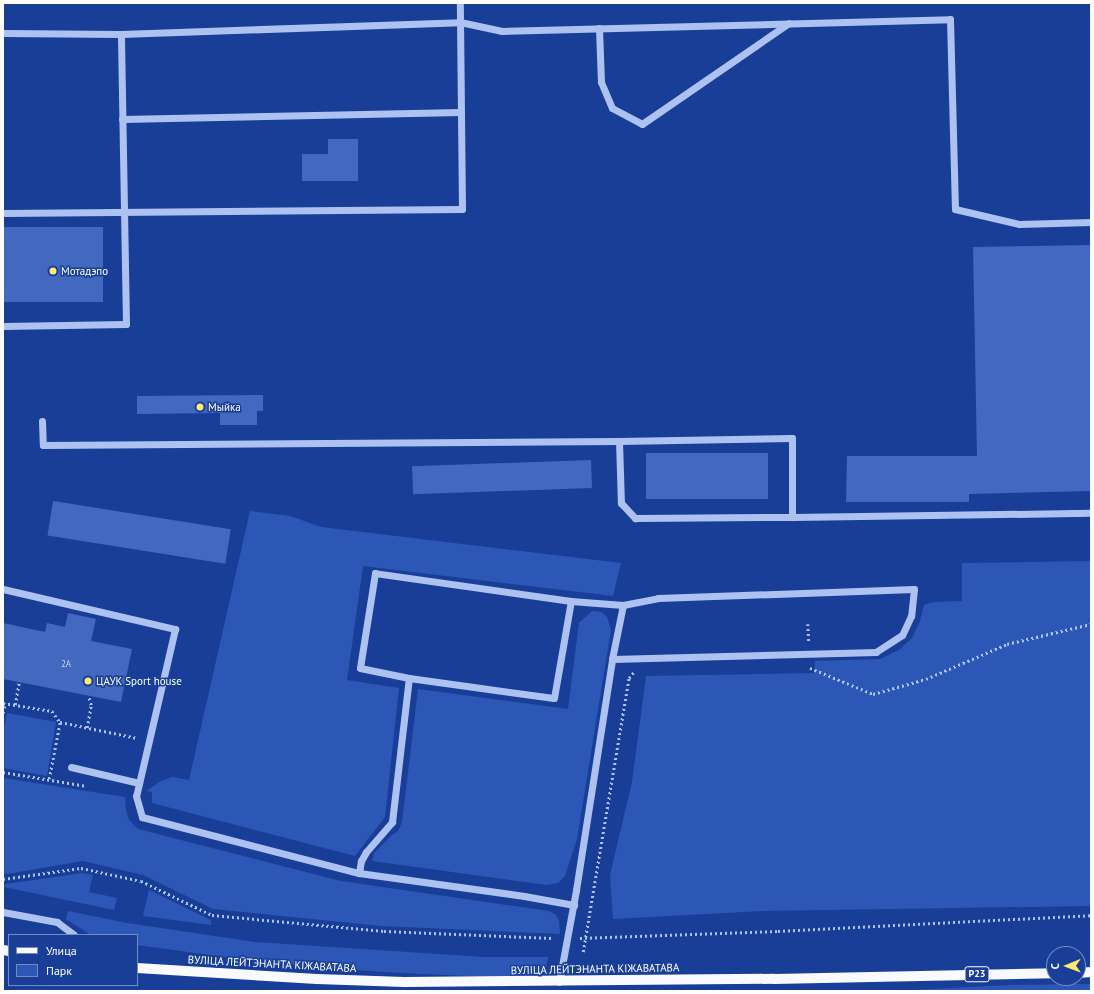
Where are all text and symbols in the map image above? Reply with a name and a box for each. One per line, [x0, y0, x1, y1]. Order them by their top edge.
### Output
place label: Мотадэпо [61, 264, 108, 278]
marker: Мотадэпо [48, 266, 58, 276]
place label: Мыйка [208, 400, 241, 414]
marker: Мыйка [195, 402, 205, 412]
house number: 2А [61, 659, 71, 669]
place label: ЦАУК Sport house [96, 674, 182, 688]
marker: ЦАУК Sport house [83, 676, 93, 686]
legend [8, 934, 138, 986]
text: Улица [46, 943, 77, 958]
north arrow [1046, 946, 1086, 986]
street label: ВУЛІЦА ЛЕЙТЭНАНТА КІЖАВАТАВА [187, 953, 357, 975]
street label: ВУЛІЦА ЛЕЙТЭНАНТА КІЖАВАТАВА [510, 961, 680, 977]
text: Парк [46, 963, 72, 978]
text: С [1048, 963, 1062, 969]
road number: Р23 [964, 966, 990, 982]

